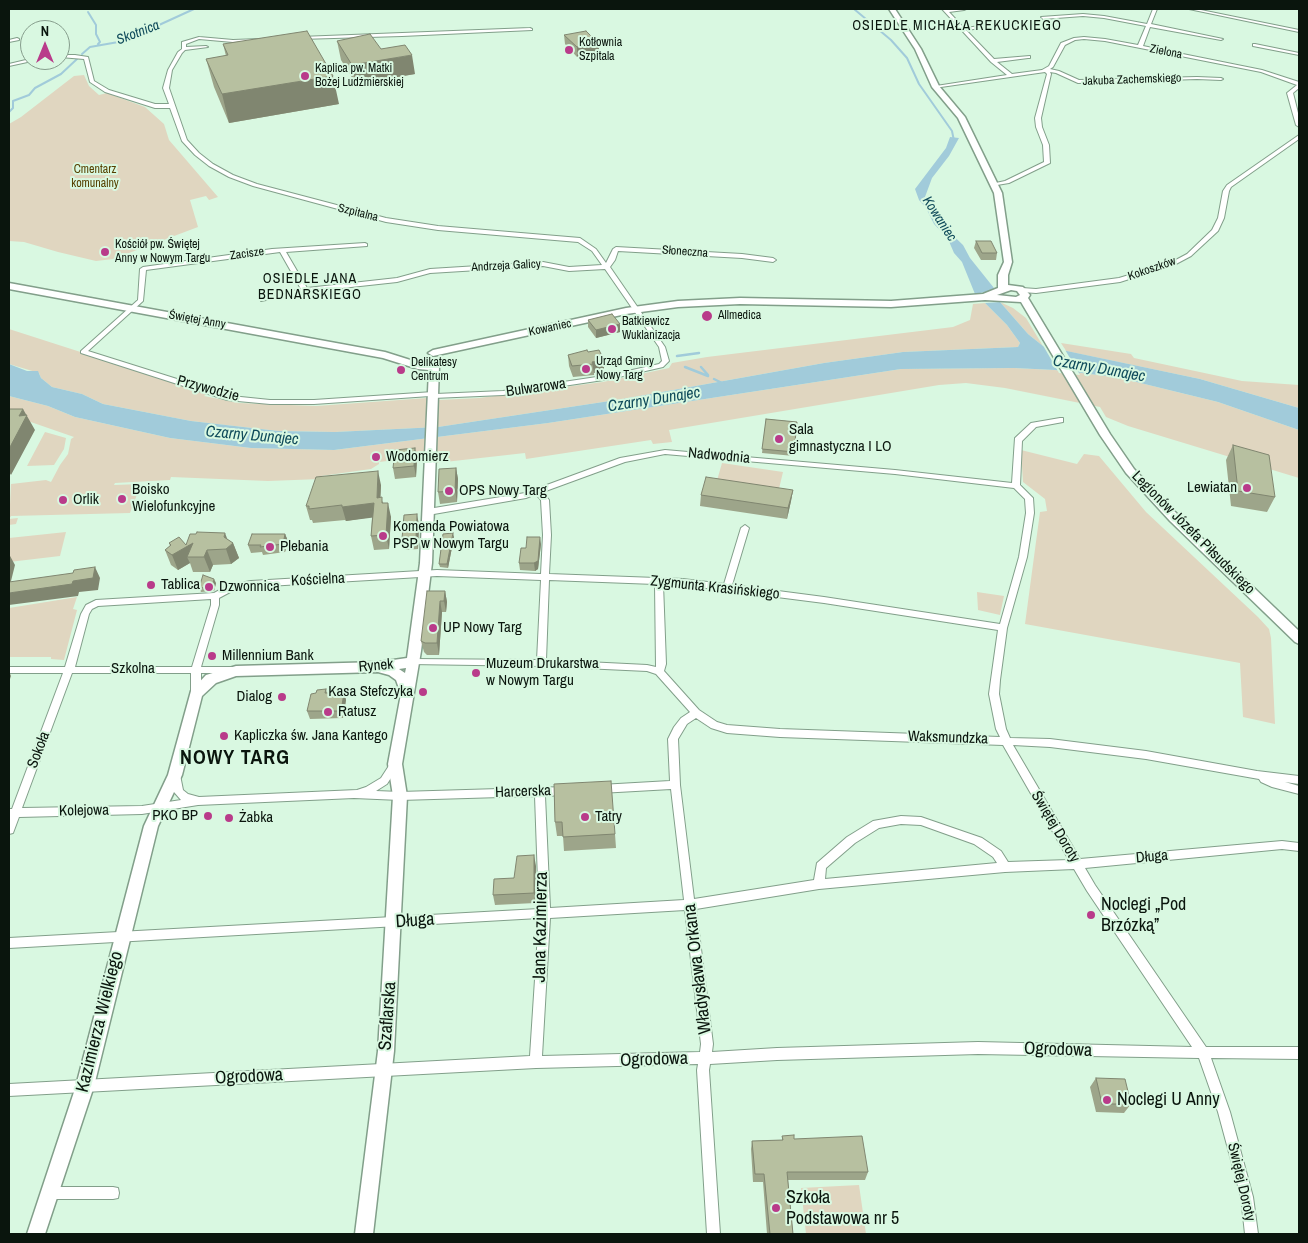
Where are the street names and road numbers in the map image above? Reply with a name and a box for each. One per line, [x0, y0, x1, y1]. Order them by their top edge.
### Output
street label: Zielona [1149, 42, 1183, 62]
street label: Jakuba Zachemskiego [1082, 71, 1182, 89]
street label: Szpitalna [336, 201, 380, 225]
street label: Słoneczna [662, 243, 708, 261]
street label: Zacisze [229, 244, 265, 264]
street label: Kokoszków [1126, 254, 1178, 284]
street label: Andrzeja Galicy [471, 257, 541, 275]
street label: Świętej Anny [167, 308, 227, 332]
street label: Kowaniec [527, 316, 573, 340]
street label: Przywodzie [175, 372, 241, 406]
street label: Bulwarowa [505, 375, 567, 401]
street label: Nadwodnia [687, 444, 751, 468]
street label: Legionów Józefa Piłsudskiego [1128, 468, 1258, 598]
street label: Kościelna [291, 570, 345, 590]
street label: Zygmunta Krasińskiego [649, 572, 781, 604]
street label: Rynek [358, 656, 394, 676]
street label: Szkolna [111, 660, 155, 678]
street label: Waksmundzka [908, 728, 988, 748]
street label: Sokoła [24, 729, 54, 771]
street label: Harcerska [495, 782, 551, 802]
street label: Świętej Doroty [1027, 788, 1083, 866]
street label: Kolejowa [59, 802, 109, 820]
street label: Długa [1135, 847, 1169, 867]
street label: Jana Kazimierza [529, 871, 553, 983]
street label: Władysława Orkana [679, 903, 717, 1035]
street label: Długa [395, 909, 435, 933]
street label: Kazimierza Wielkiego [72, 949, 128, 1095]
street label: Szaflarska [375, 981, 401, 1051]
street label: Ogrodowa [1024, 1038, 1092, 1062]
street label: Ogrodowa [620, 1048, 688, 1072]
street label: Ogrodowa [214, 1064, 284, 1090]
street label: Świętej Doroty [1223, 1141, 1259, 1223]

